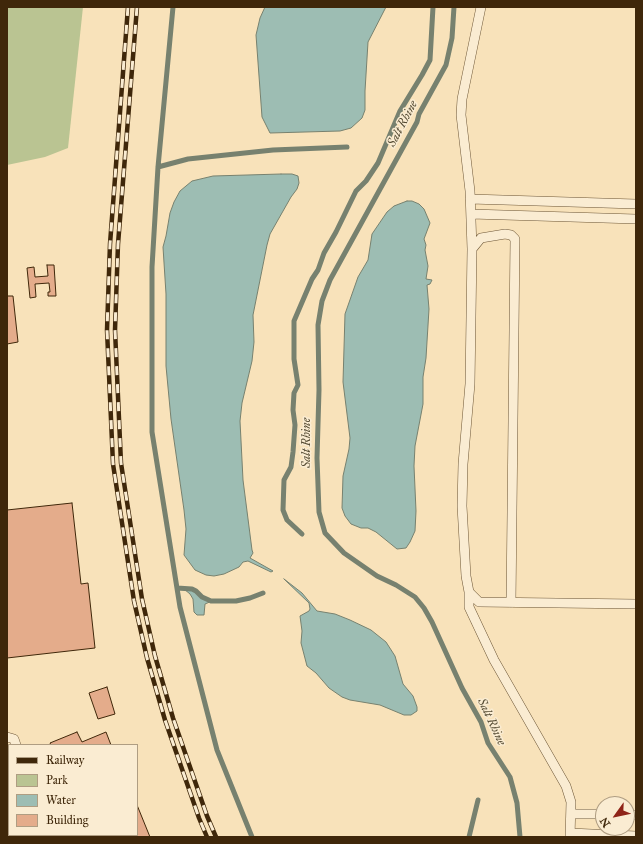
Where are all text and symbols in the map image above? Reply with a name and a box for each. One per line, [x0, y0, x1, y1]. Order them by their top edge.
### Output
water label: Salt Rhine [385, 98, 421, 150]
water label: Salt Rhine [300, 418, 314, 468]
water label: Salt Rhine [474, 696, 508, 748]
legend [8, 744, 138, 836]
text: Railway [46, 753, 84, 767]
text: Park [46, 773, 68, 787]
text: Water [46, 793, 76, 807]
north arrow [595, 796, 635, 836]
text: Building [46, 813, 88, 827]
text: N [597, 815, 613, 830]

